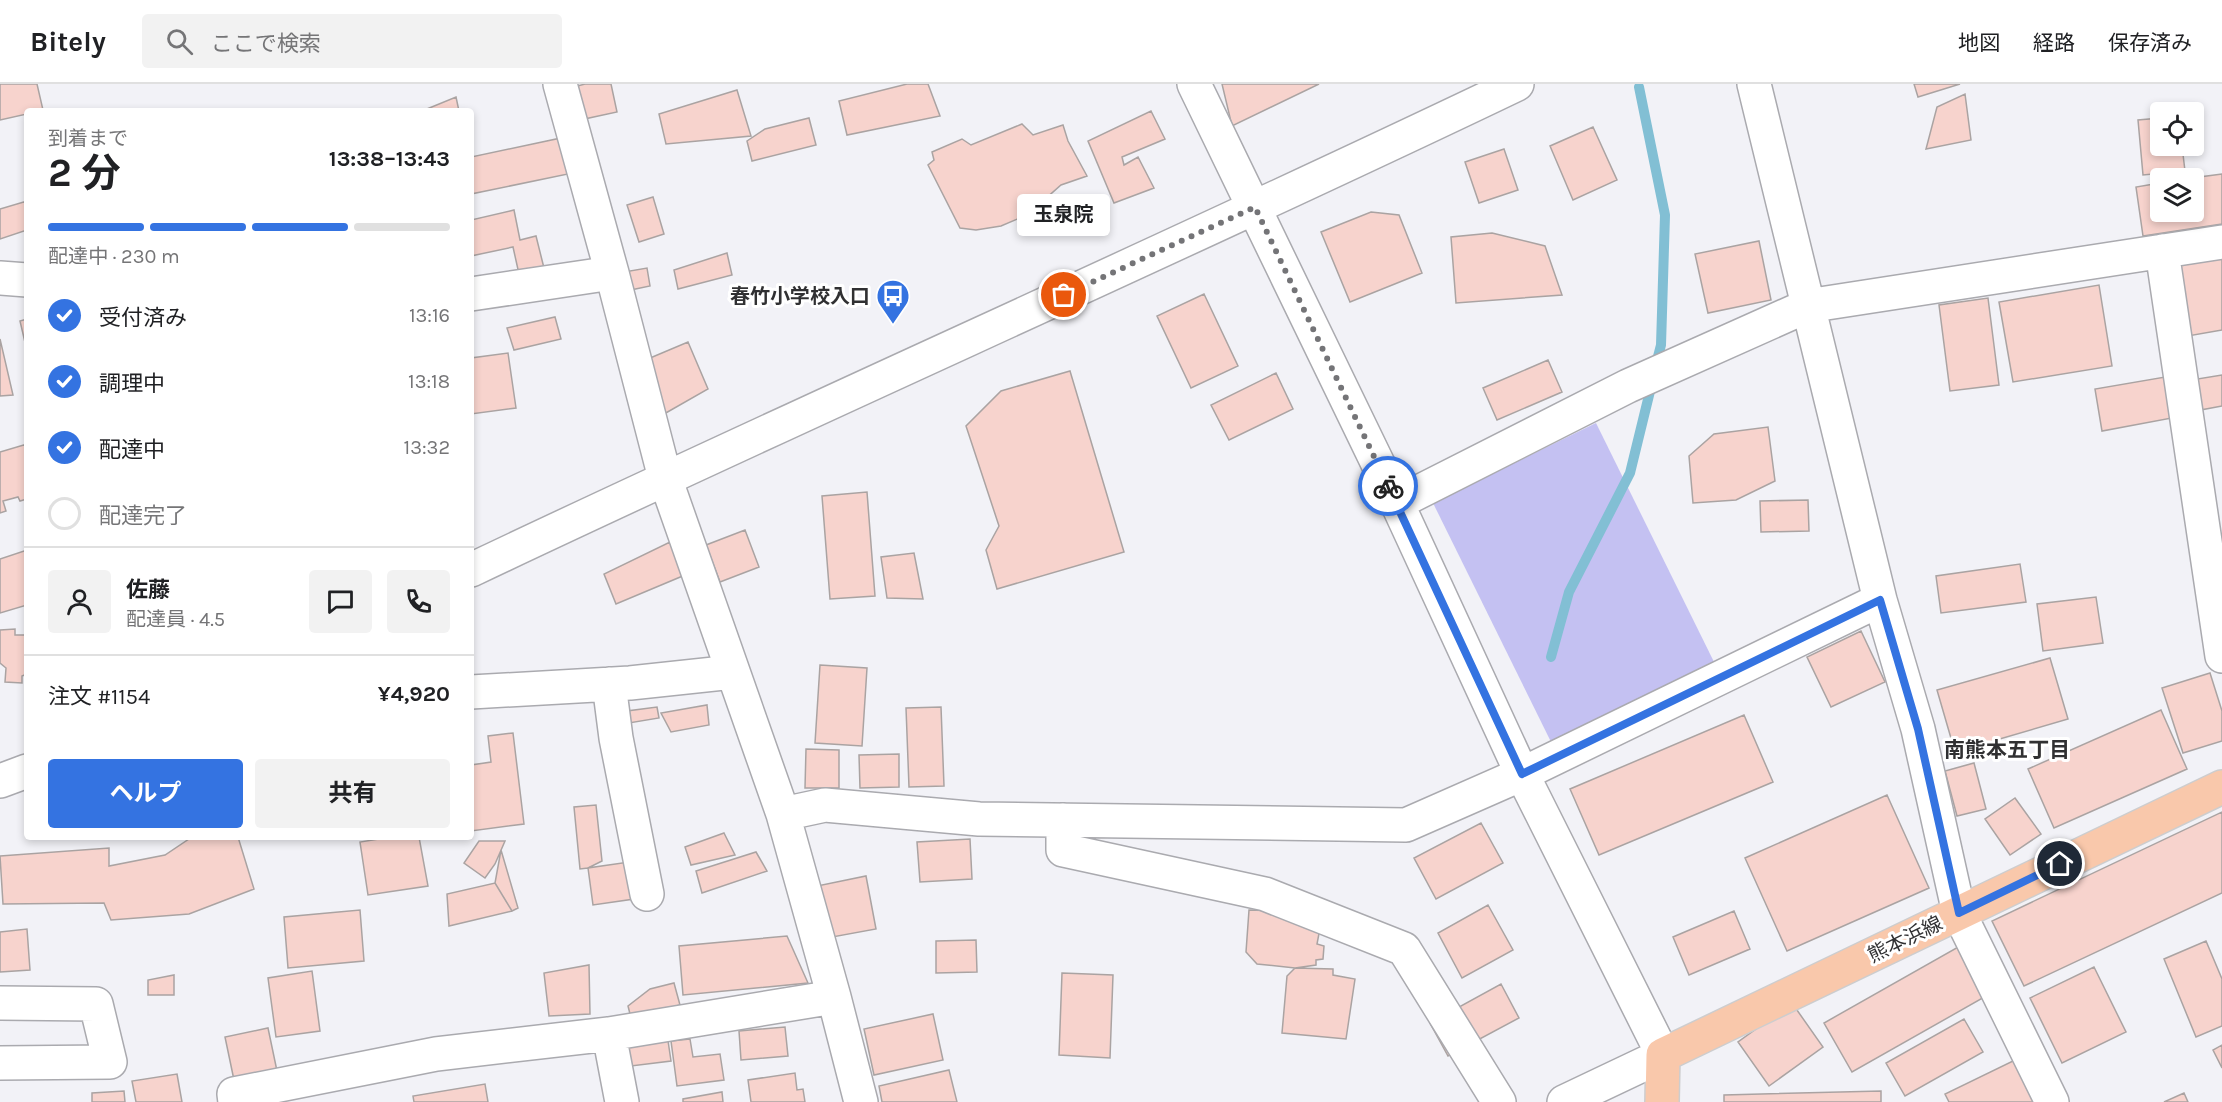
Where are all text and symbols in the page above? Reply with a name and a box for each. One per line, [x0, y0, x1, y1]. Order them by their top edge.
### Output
search box [142, 14, 562, 68]
text: Bitely [30, 25, 106, 58]
icon: search [163, 25, 196, 58]
text: ここで検索 [211, 31, 321, 57]
text: 地図 [1958, 31, 2000, 55]
text: 経路 [2033, 31, 2075, 55]
text: 保存済み [2108, 31, 2192, 55]
map controls [2150, 102, 2204, 222]
button: locate [2150, 102, 2204, 156]
text: 到着まで [48, 127, 128, 150]
text: 13:38–13:43 [329, 146, 450, 172]
text: 2 分 [48, 150, 120, 196]
button: layers [2150, 168, 2204, 222]
callout: 玉泉院 [1018, 193, 1110, 235]
text: 玉泉院 [1034, 203, 1094, 226]
text: 配達中 · 230 m [48, 245, 180, 268]
pin [1038, 269, 1089, 320]
bus stop icon: 春竹小学校入口 [875, 278, 911, 325]
icon: bag [1047, 278, 1080, 311]
place label: 春竹小学校入口 [730, 285, 870, 308]
icon: check [48, 299, 81, 332]
text: 13:16 [409, 304, 450, 327]
text: 受付済み [99, 305, 187, 331]
icon: check [48, 365, 81, 398]
text: 13:18 [408, 370, 450, 393]
text: 調理中 [99, 371, 165, 397]
icon: check [48, 431, 81, 464]
text: 13:32 [404, 436, 450, 459]
text: 配達中 [99, 437, 165, 463]
courier [1358, 456, 1418, 516]
icon: bike [1372, 470, 1405, 503]
text: 配達完了 [99, 503, 187, 529]
button: person [48, 570, 111, 633]
button: chat [309, 570, 372, 633]
button: phone [387, 570, 450, 633]
text: 佐藤 [126, 577, 170, 603]
text: 配達員 · 4.5 [126, 608, 225, 631]
text: ¥4,920 [378, 681, 450, 707]
text: 注文 #1154 [48, 684, 150, 710]
district label: 南熊本五丁目 [1944, 738, 2070, 762]
button: ヘルプ [48, 759, 243, 828]
button: 共有 [255, 759, 450, 828]
pin [2034, 838, 2085, 889]
icon: home [2043, 847, 2076, 880]
street label: 熊本浜線 [1864, 912, 1946, 967]

